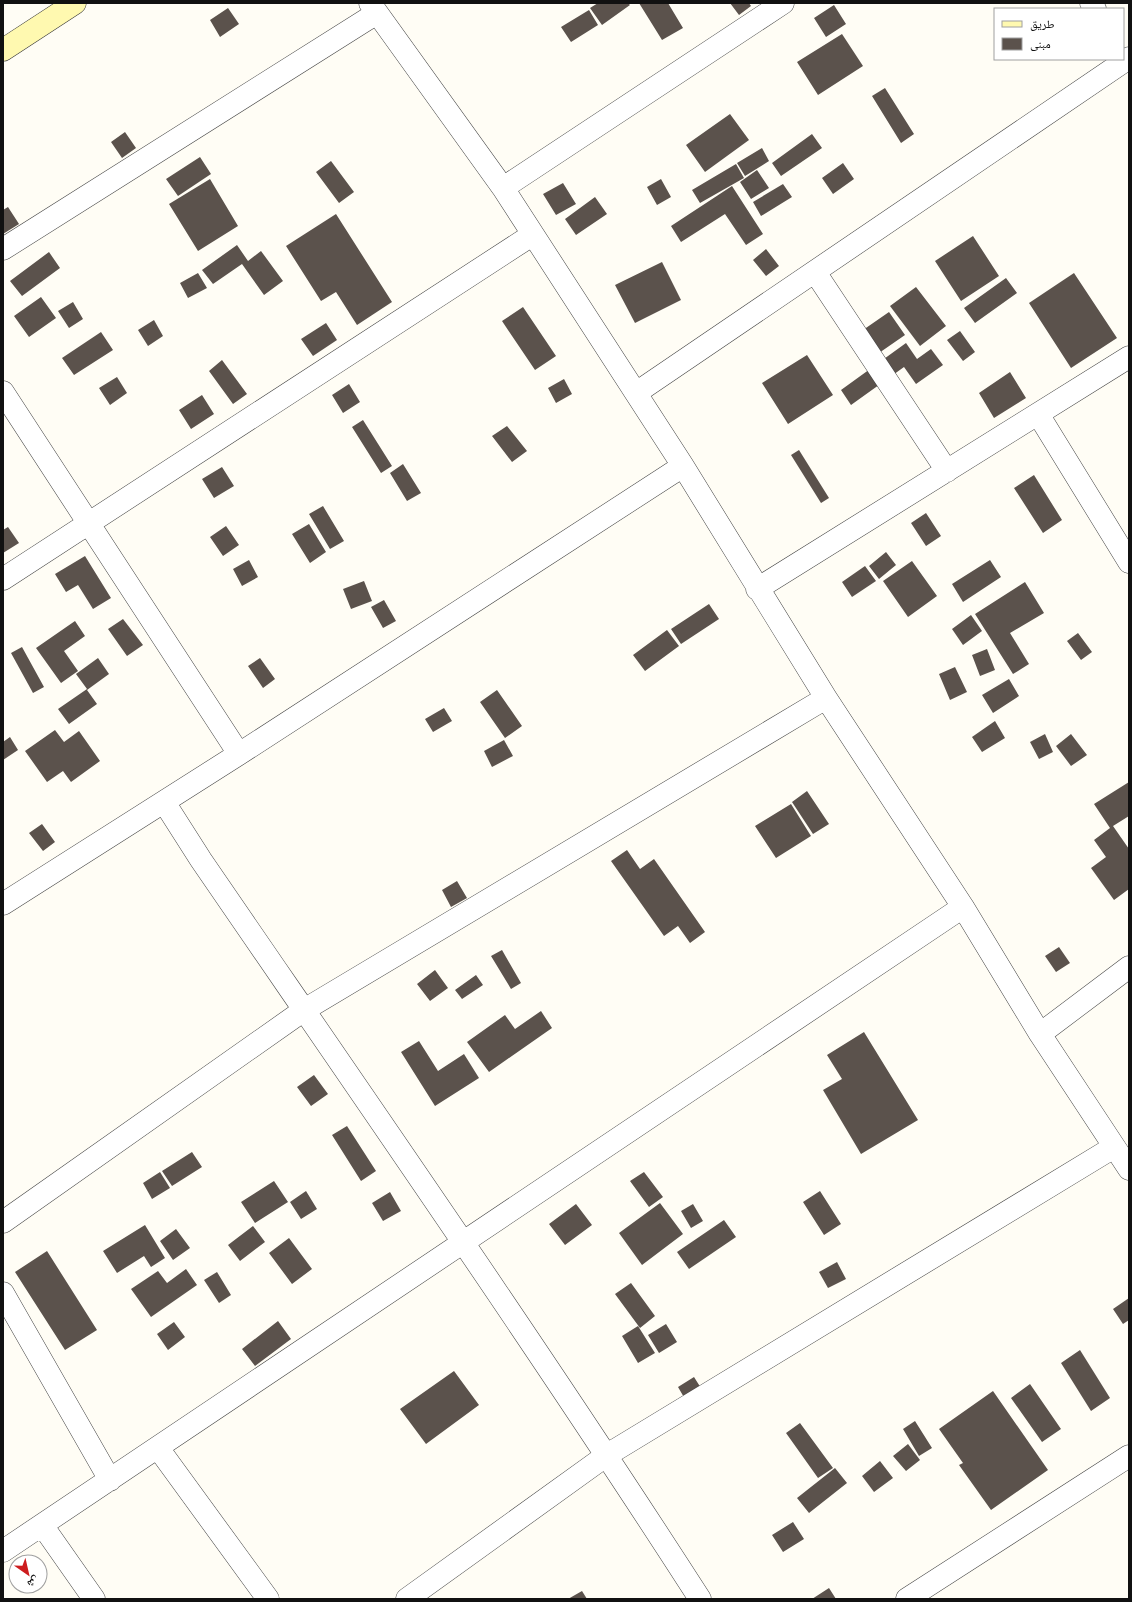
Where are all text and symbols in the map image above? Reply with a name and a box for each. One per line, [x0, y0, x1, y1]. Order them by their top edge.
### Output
legend [994, 8, 1124, 60]
text: طريق [1030, 16, 1055, 31]
text: مبنى [1030, 36, 1051, 51]
north arrow [8, 1554, 48, 1594]
text: ش [24, 1572, 42, 1592]

